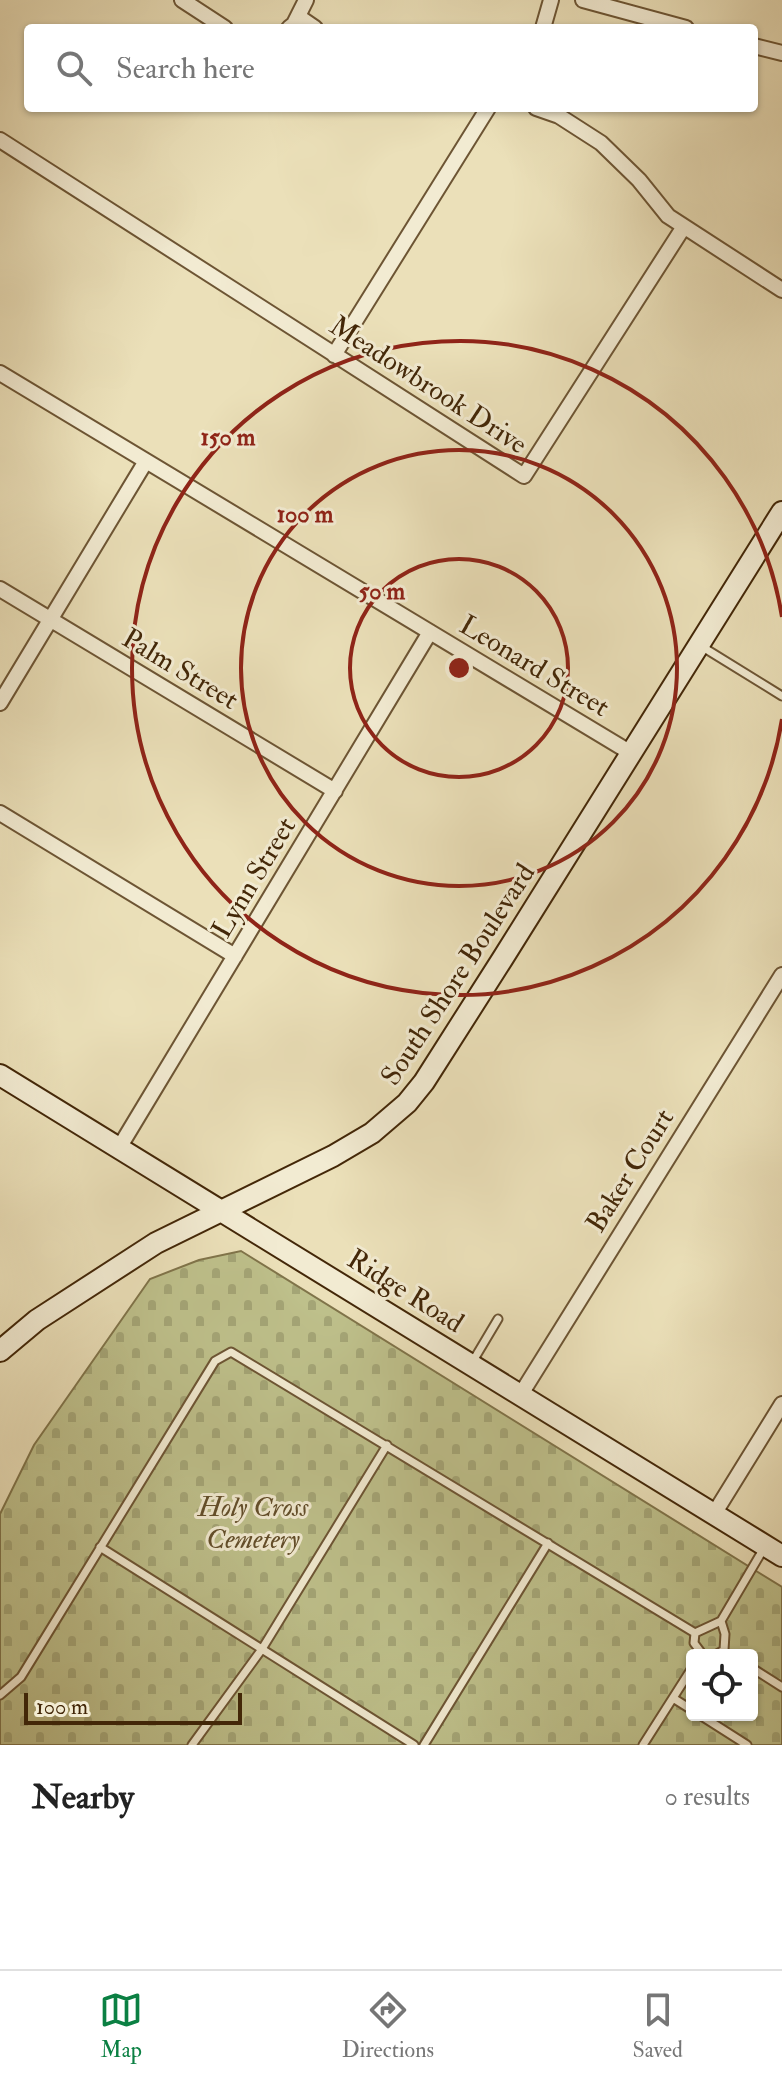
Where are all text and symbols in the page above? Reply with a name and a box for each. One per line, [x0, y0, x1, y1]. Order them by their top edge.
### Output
search box [24, 24, 758, 112]
icon: search [52, 46, 96, 90]
text: Search here [116, 50, 255, 87]
street label: Meadowbrook Drive [323, 308, 534, 462]
text: 150 m [201, 422, 256, 453]
text: 100 m [277, 499, 334, 530]
text: 50 m [359, 576, 406, 607]
street label: Leonard Street [453, 608, 616, 725]
street label: Palm Street [116, 621, 245, 718]
centre of rings [445, 654, 473, 682]
street label: Lynn Street [205, 811, 304, 945]
street label: South Shore Boulevard [373, 857, 543, 1092]
street label: Baker Court [579, 1103, 682, 1239]
street label: Ridge Road [340, 1242, 470, 1341]
park label: Holy Cross Cemetery [196, 1490, 309, 1557]
map controls [686, 1649, 758, 1721]
button: locate [686, 1649, 758, 1721]
scale bar [24, 1689, 242, 1725]
text: 100 m [36, 1693, 88, 1721]
text: Nearby [32, 1776, 134, 1819]
text: 0 results [665, 1781, 750, 1813]
tab: Map [99, 1988, 143, 2064]
tab: Directions [342, 1988, 434, 2064]
tab: Saved [633, 1988, 683, 2064]

